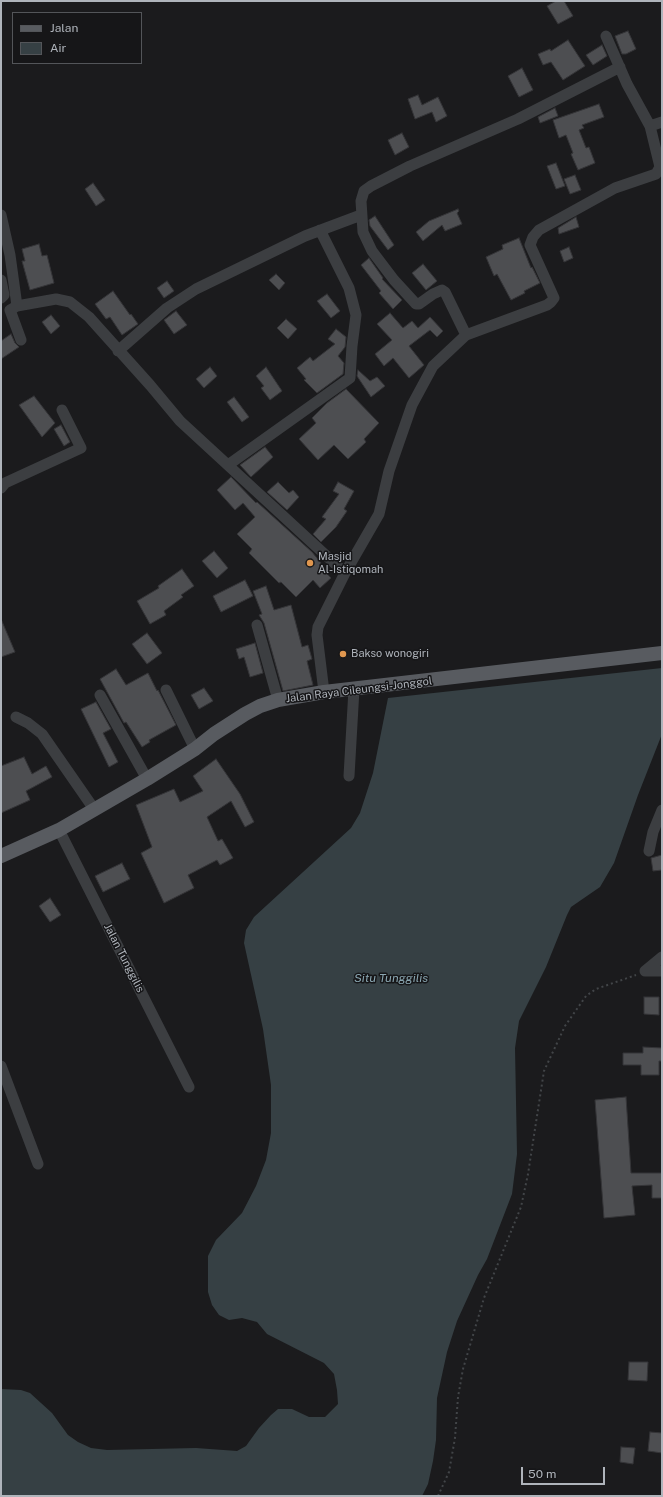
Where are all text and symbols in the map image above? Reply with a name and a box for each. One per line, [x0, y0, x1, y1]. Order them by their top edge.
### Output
legend [12, 12, 142, 64]
text: Jalan [50, 21, 78, 35]
text: Air [50, 41, 66, 55]
place label: Masjid Al-Istiqomah [318, 550, 383, 576]
marker: Masjid Al-Istiqomah [305, 558, 315, 568]
place label: Bakso wonogiri [351, 647, 429, 661]
marker: Bakso wonogiri [338, 649, 348, 659]
street label: Jalan Raya Cileungsi-Jonggol [285, 674, 433, 706]
street label: Jalan Tunggilis [101, 921, 147, 995]
water label: Situ Tunggilis [354, 971, 428, 985]
scale bar [523, 1459, 607, 1485]
text: 50 m [528, 1467, 556, 1481]

